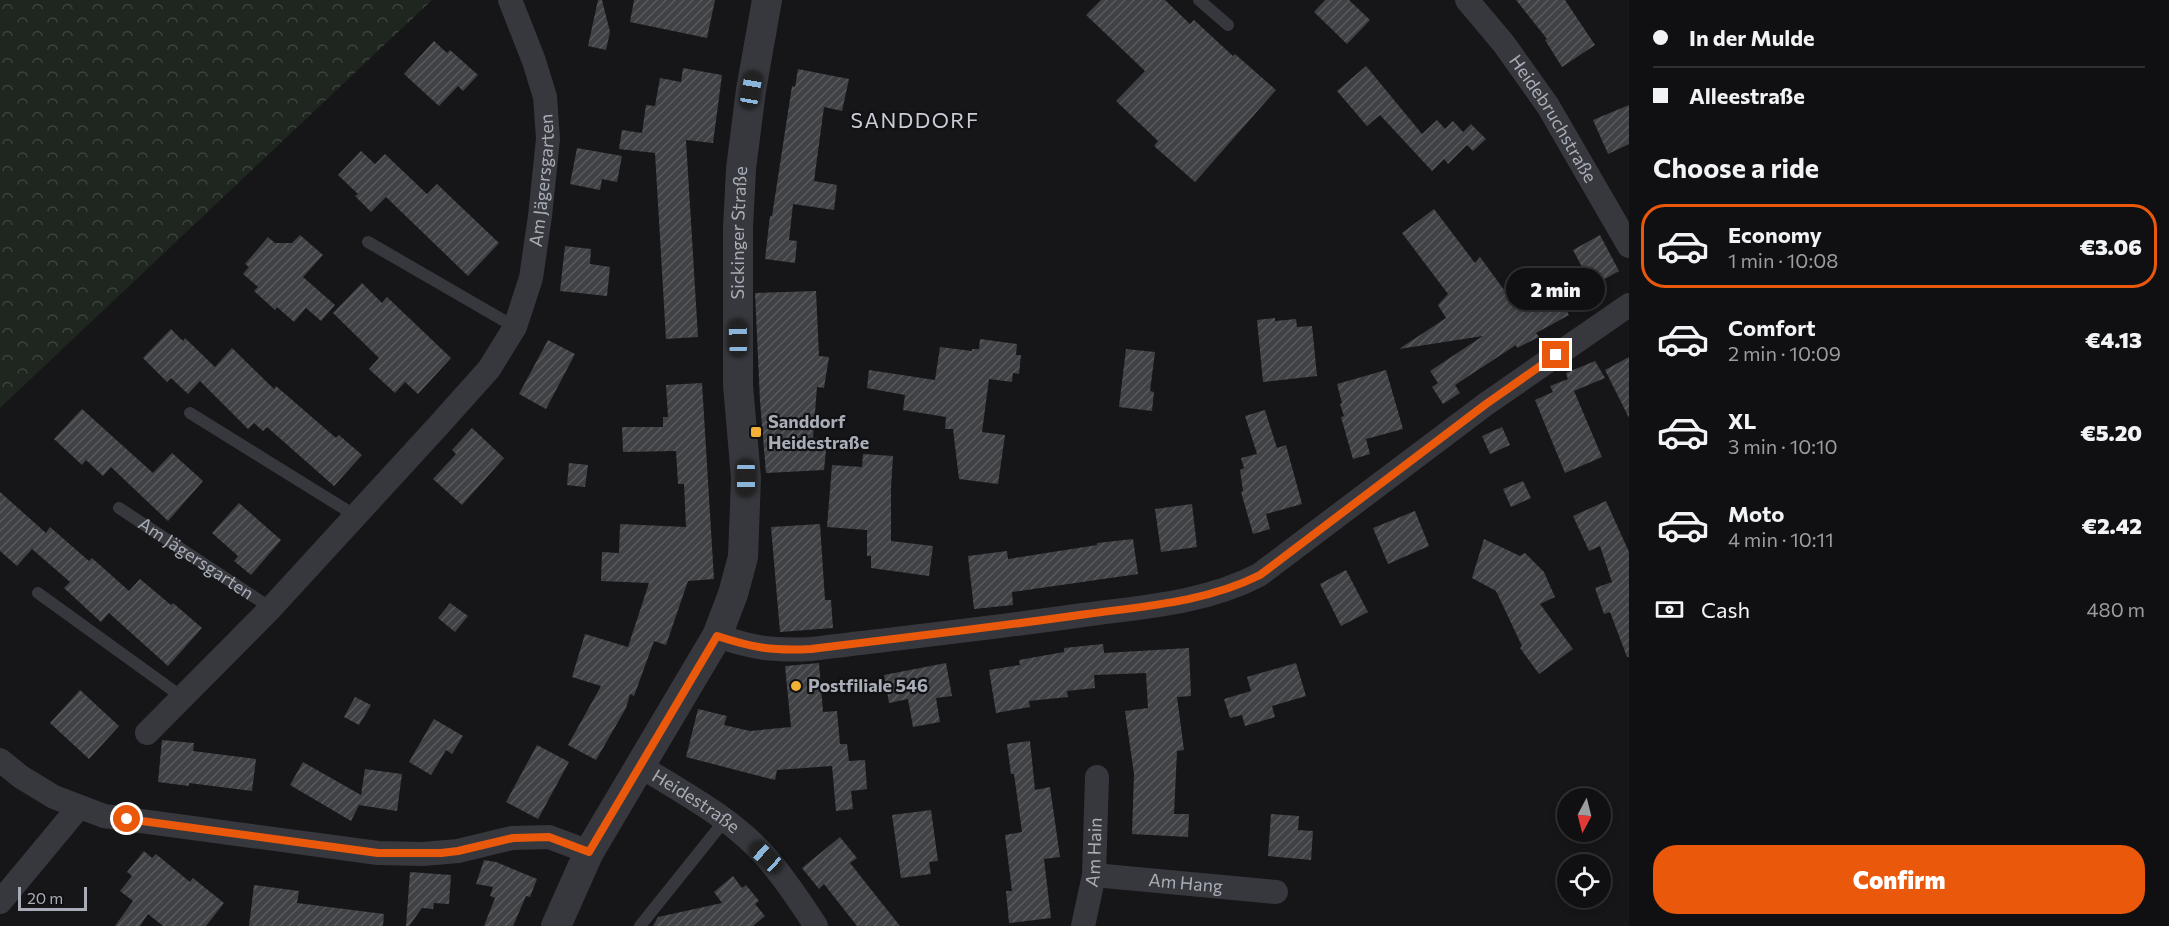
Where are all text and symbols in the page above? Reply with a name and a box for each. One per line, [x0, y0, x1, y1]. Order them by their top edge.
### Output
text: In der Mulde [1689, 24, 1815, 51]
street label: Heidebruchstraße [1505, 50, 1602, 186]
car [739, 71, 763, 109]
text: Alleestraße [1689, 82, 1805, 109]
district label: SANDDORF [851, 107, 979, 132]
street label: Am Jägersgarten [524, 113, 558, 248]
text: Choose a ride [1653, 151, 1819, 184]
street label: Sickinger Straße [726, 166, 751, 299]
icon: car [1656, 219, 1710, 273]
text: Economy [1728, 221, 1822, 248]
text: €3.06 [2079, 233, 2142, 260]
text: 1 min · 10:08 [1728, 248, 1838, 272]
callout: 2 min [1506, 268, 1606, 310]
text: 2 min [1530, 277, 1581, 301]
icon: car [1656, 312, 1710, 366]
text: Comfort [1728, 314, 1816, 341]
car [729, 320, 747, 356]
text: €4.13 [2085, 326, 2142, 353]
route end [1542, 341, 1569, 368]
text: 2 min · 10:09 [1728, 341, 1841, 365]
icon: car [1656, 405, 1710, 459]
text: XL [1728, 407, 1756, 434]
place label: Sanddorf Heidestraße [768, 410, 869, 453]
text: €5.20 [2080, 419, 2142, 446]
marker: Sanddorf Heidestraße [749, 425, 763, 439]
text: 3 min · 10:10 [1728, 434, 1838, 458]
car [737, 460, 755, 496]
icon: car [1656, 498, 1710, 552]
text: Moto [1728, 500, 1784, 527]
street label: Am Jägersgarten [135, 512, 258, 604]
text: €2.42 [2081, 512, 2142, 539]
text: 4 min · 10:11 [1728, 527, 1834, 551]
icon: cash [1653, 593, 1686, 626]
text: Cash [1701, 596, 1750, 623]
text: 480 m [2087, 597, 2145, 621]
place label: Postfiliale 546 [808, 674, 928, 696]
marker: Postfiliale 546 [789, 679, 803, 693]
street label: Heidestraße [648, 764, 745, 837]
north arrow [1557, 788, 1611, 842]
map controls [1557, 788, 1611, 908]
route start [113, 805, 140, 832]
street label: Am Hain [1080, 817, 1106, 889]
car [747, 838, 785, 876]
button: Confirm [1653, 845, 2145, 914]
button: locate [1557, 854, 1611, 908]
street label: Am Hang [1148, 868, 1224, 897]
scale bar [18, 884, 87, 912]
text: 20 m [27, 888, 63, 907]

